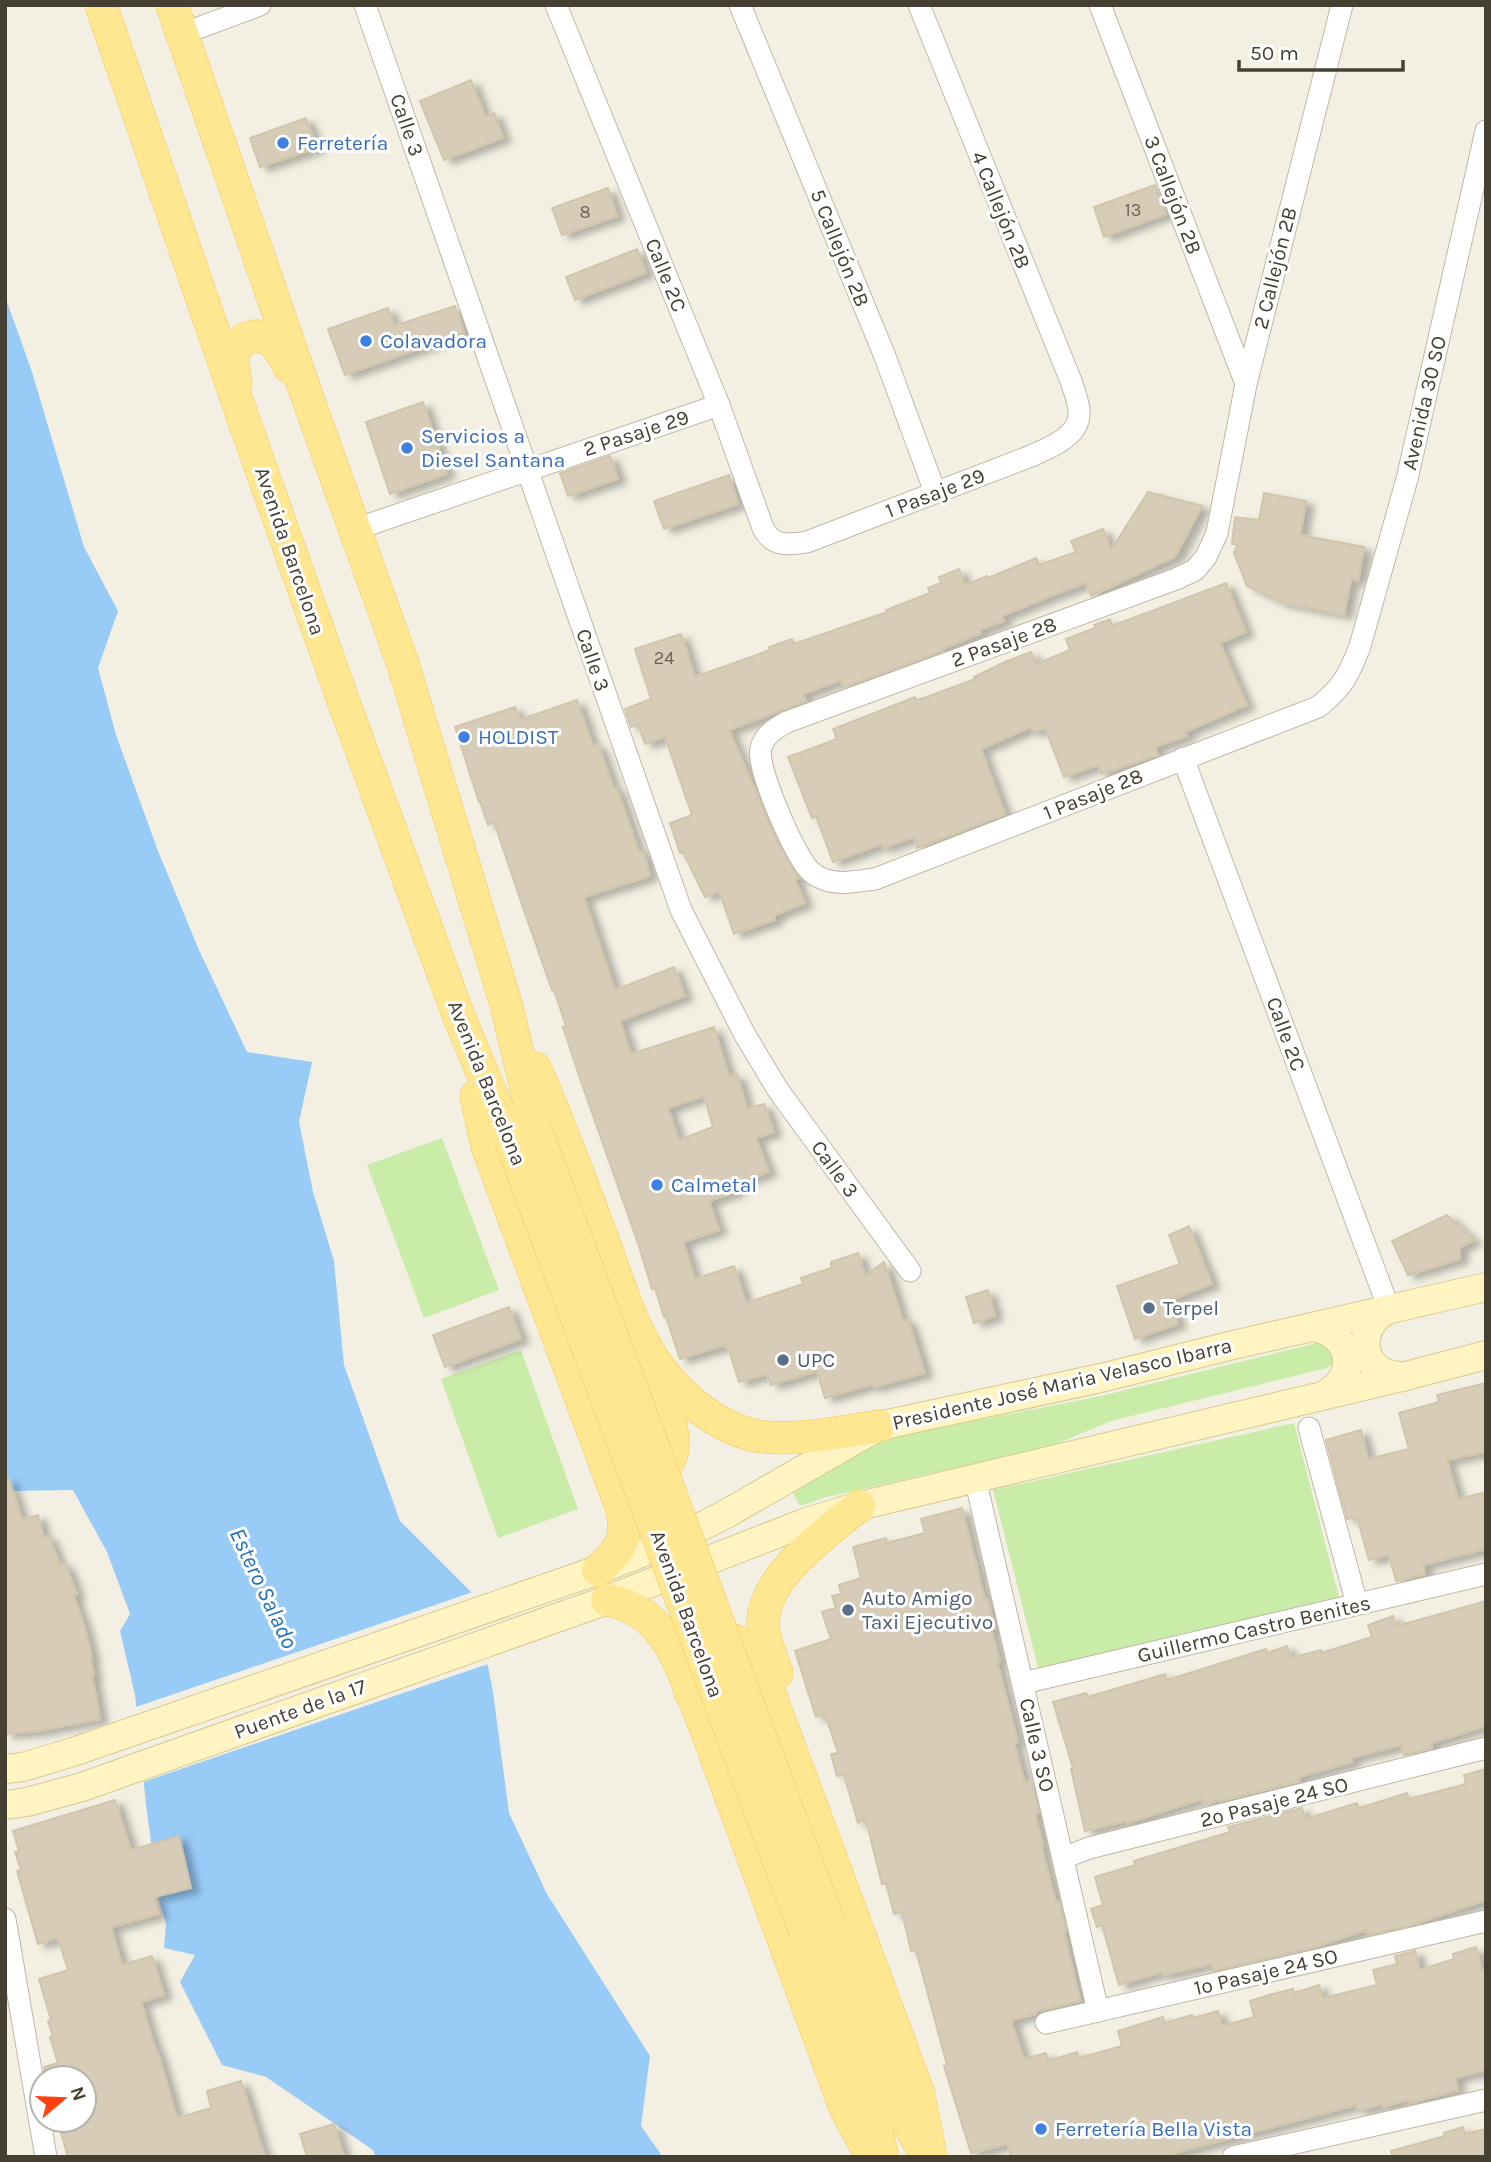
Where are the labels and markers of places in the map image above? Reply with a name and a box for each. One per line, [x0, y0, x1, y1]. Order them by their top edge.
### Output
place label: Ferretería [297, 131, 388, 155]
marker: Ferretería [275, 135, 291, 151]
place label: Colavadora [380, 329, 487, 353]
marker: Colavadora [358, 333, 374, 349]
place label: Servicios a Diesel Santana [421, 424, 565, 472]
marker: Servicios a Diesel Santana [399, 440, 415, 456]
place label: HOLDIST [478, 725, 559, 749]
marker: HOLDIST [456, 729, 472, 745]
place label: Calmetal [671, 1173, 757, 1197]
marker: Calmetal [649, 1177, 665, 1193]
place label: Terpel [1163, 1296, 1219, 1320]
marker: Terpel [1141, 1300, 1157, 1316]
place label: UPC [797, 1348, 835, 1372]
marker: UPC [775, 1352, 791, 1368]
place label: Auto Amigo Taxi Ejecutivo [862, 1586, 993, 1634]
marker: Auto Amigo Taxi Ejecutivo [840, 1602, 856, 1618]
place label: Ferretería Bella Vista [1055, 2117, 1252, 2141]
marker: Ferretería Bella Vista [1033, 2121, 1049, 2137]

